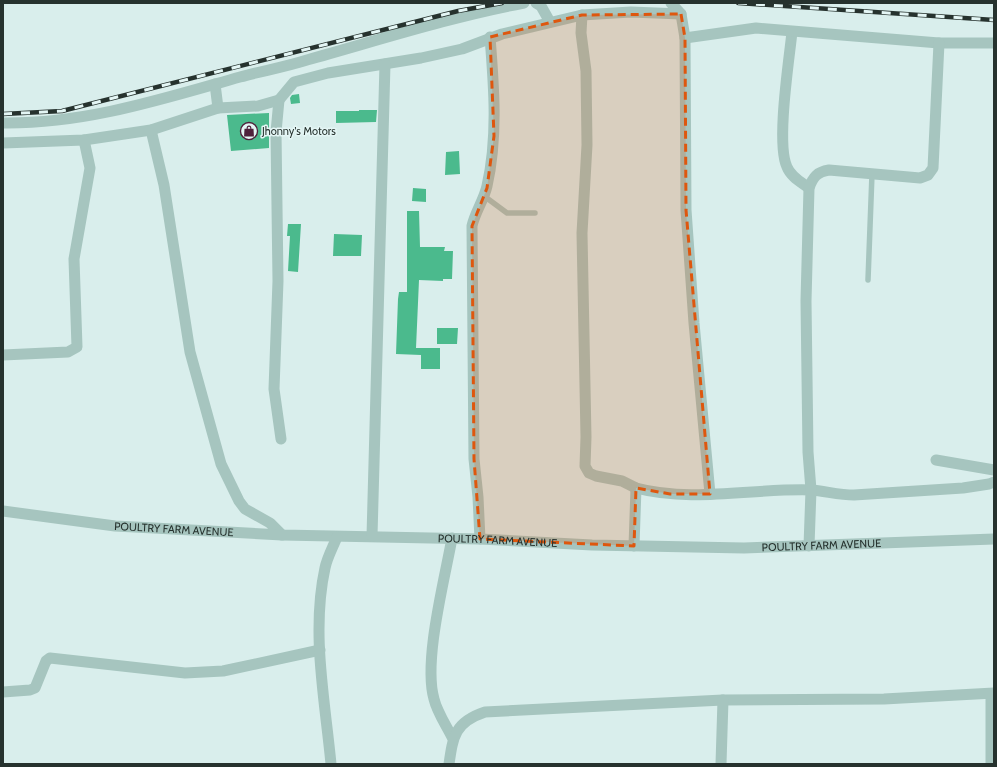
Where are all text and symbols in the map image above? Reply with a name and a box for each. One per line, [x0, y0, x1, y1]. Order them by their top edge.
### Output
shop icon: Jhonny's Motors [239, 121, 259, 141]
place label: Jhonny's Motors [261, 124, 336, 138]
street label: POULTRY FARM AVENUE [114, 519, 234, 539]
street label: POULTRY FARM AVENUE [438, 531, 558, 550]
street label: POULTRY FARM AVENUE [761, 536, 881, 554]

